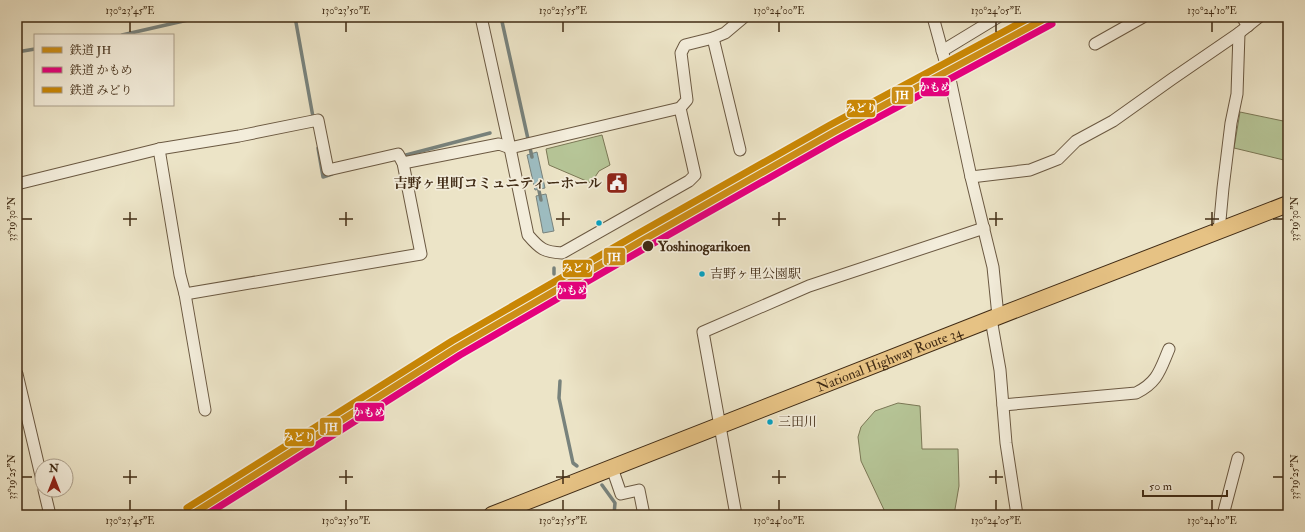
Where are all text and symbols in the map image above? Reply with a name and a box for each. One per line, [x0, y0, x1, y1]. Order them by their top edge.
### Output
text: 130°23'45"E [106, 5, 154, 17]
text: 130°23'50"E [322, 5, 370, 17]
text: 130°23'55"E [539, 5, 587, 17]
text: 130°24'00"E [754, 5, 804, 17]
text: 130°24'05"E [971, 5, 1021, 17]
text: 130°24'10"E [1187, 5, 1237, 17]
legend [34, 34, 174, 106]
text: 鉄道 JH [69, 43, 111, 58]
text: 鉄道 かもめ [69, 63, 133, 78]
line badge: かもめ [920, 77, 950, 97]
text: かもめ [919, 81, 952, 94]
text: 鉄道 みどり [69, 83, 133, 98]
line badge: JH [891, 86, 914, 105]
text: JH [894, 89, 909, 103]
line badge: みどり [846, 99, 876, 118]
text: みどり [845, 102, 878, 115]
public building icon: 吉野ヶ里町コミュニティーホール [604, 170, 630, 196]
place label: 吉野ヶ里町コミュニティーホール [394, 175, 602, 192]
text: 33°19'30"N [6, 197, 18, 241]
text: 33°19'30"N [1289, 197, 1301, 241]
unlabelled marker [594, 218, 604, 228]
place label: Yoshinogarikoen [657, 238, 751, 256]
marker: Yoshinogarikoen [641, 239, 655, 253]
line badge: JH [603, 247, 626, 266]
text: JH [606, 251, 621, 265]
line badge: みどり [562, 259, 593, 278]
text: みどり [562, 262, 595, 275]
place label: 吉野ヶ里公園駅 [710, 266, 801, 282]
marker: 吉野ヶ里公園駅 [697, 269, 707, 279]
line badge: かもめ [557, 281, 587, 300]
text: かもめ [556, 284, 589, 297]
street label: National Highway Route 34 [814, 322, 966, 395]
line badge: かもめ [354, 402, 385, 422]
text: かもめ [353, 406, 386, 419]
place label: 三田川 [778, 414, 817, 430]
line badge: JH [319, 417, 342, 436]
marker: 三田川 [765, 417, 775, 427]
text: JH [323, 421, 338, 435]
line badge: みどり [284, 428, 315, 447]
text: みどり [283, 431, 316, 444]
text: 33°19'25"N [6, 454, 18, 500]
text: 33°19'25"N [1289, 454, 1301, 500]
north arrow [34, 458, 74, 498]
text: N [48, 462, 60, 475]
scale bar [1143, 472, 1227, 498]
text: 50 m [1149, 479, 1173, 494]
text: 130°23'45"E [106, 515, 154, 527]
text: 130°23'50"E [322, 515, 370, 527]
text: 130°23'55"E [539, 515, 587, 527]
text: 130°24'00"E [754, 515, 804, 527]
text: 130°24'05"E [971, 515, 1021, 527]
text: 130°24'10"E [1187, 515, 1237, 527]

